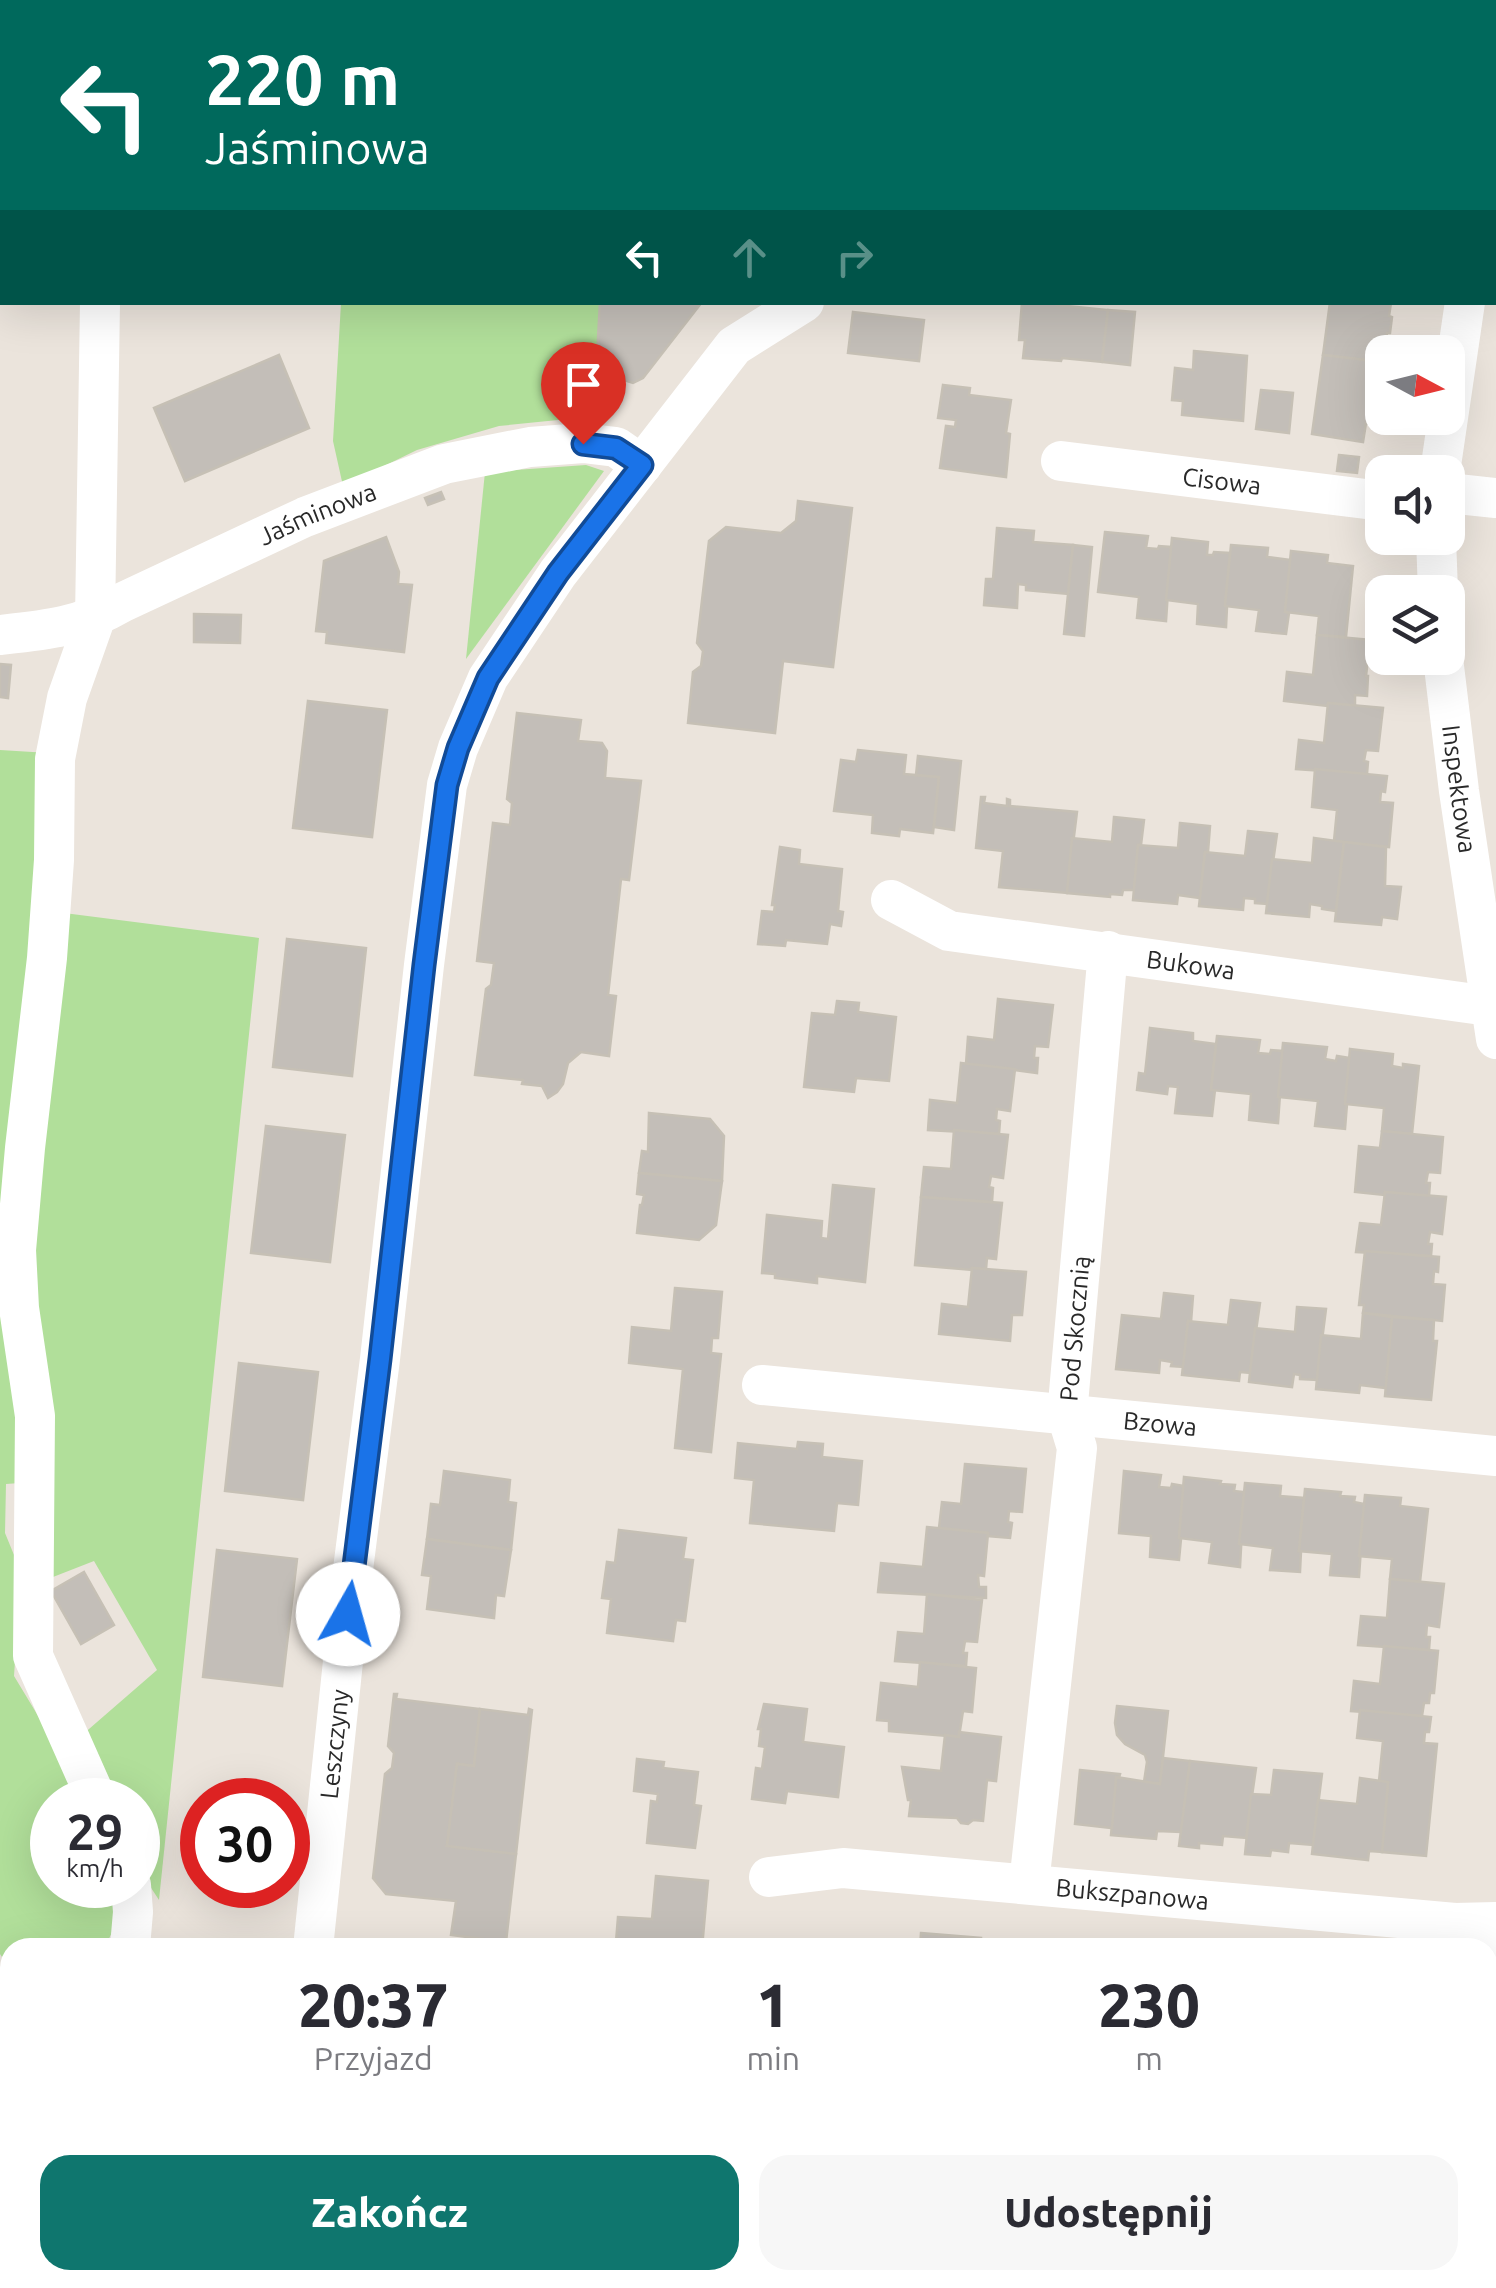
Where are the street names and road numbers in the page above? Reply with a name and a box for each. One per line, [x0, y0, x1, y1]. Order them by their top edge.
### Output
street label: Cisowa [1181, 462, 1263, 500]
street label: Jaśminowa [254, 477, 380, 551]
street label: Inspektowa [1437, 723, 1482, 855]
street label: Bukowa [1145, 945, 1237, 985]
street label: Pod Skocznią [1054, 1255, 1095, 1402]
street label: Bzowa [1122, 1406, 1198, 1441]
street label: Leszczyny [315, 1688, 354, 1800]
street label: Bukszpanowa [1054, 1873, 1210, 1915]

